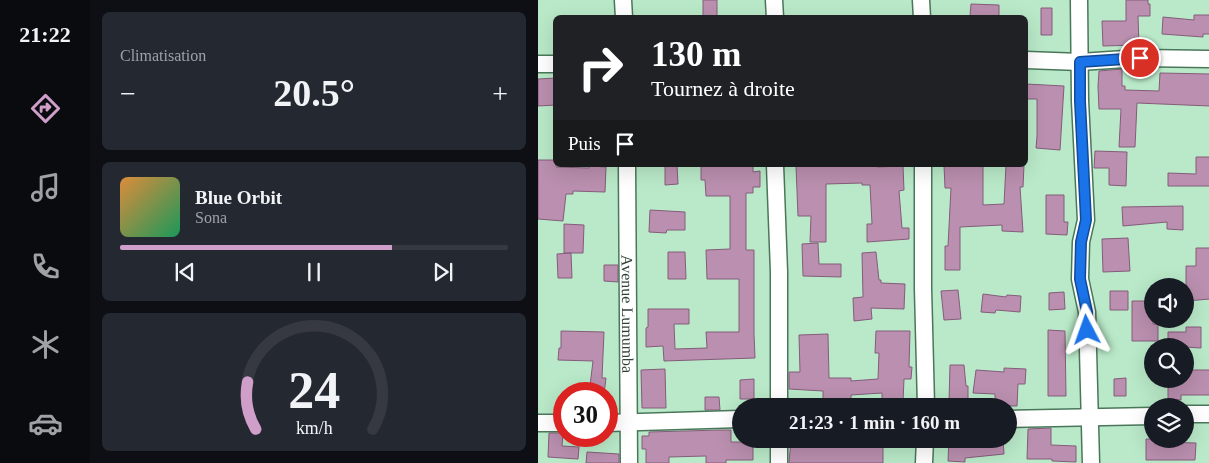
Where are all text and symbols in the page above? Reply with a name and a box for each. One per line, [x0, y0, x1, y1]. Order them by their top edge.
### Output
text: 21:22 [19, 22, 71, 47]
icon: right [568, 35, 633, 100]
text: 130 m [651, 35, 741, 74]
pin [1119, 37, 1161, 79]
icon: arrive [1126, 44, 1154, 72]
text: Climatisation [120, 47, 206, 64]
text: 20.5° [273, 72, 355, 114]
text: Tournez à droite [651, 76, 795, 101]
text: − [120, 78, 136, 109]
text: + [492, 78, 508, 109]
icon: directions [28, 91, 63, 126]
icon: arrive [611, 130, 639, 158]
text: Puis [568, 133, 601, 154]
icon: music [28, 170, 63, 205]
text: Blue Orbit [195, 187, 282, 208]
text: Sona [195, 209, 227, 226]
icon: phone [28, 249, 63, 284]
street label: Avenue Lumumba [619, 255, 636, 373]
icon: previous [171, 258, 199, 286]
icon: pause [300, 258, 328, 286]
icon: next [429, 258, 457, 286]
map controls [1144, 278, 1194, 448]
button: sound [1144, 278, 1194, 328]
position arrow [1060, 303, 1112, 355]
icon: climate [28, 327, 63, 362]
button: search [1144, 338, 1194, 388]
text: 24 [288, 362, 340, 419]
speed limit sign: 30 [553, 382, 618, 447]
button: layers [1144, 398, 1194, 448]
icon: car [28, 406, 63, 441]
text: 21:23 · 1 min · 160 m [789, 412, 960, 433]
text: km/h [296, 418, 332, 438]

